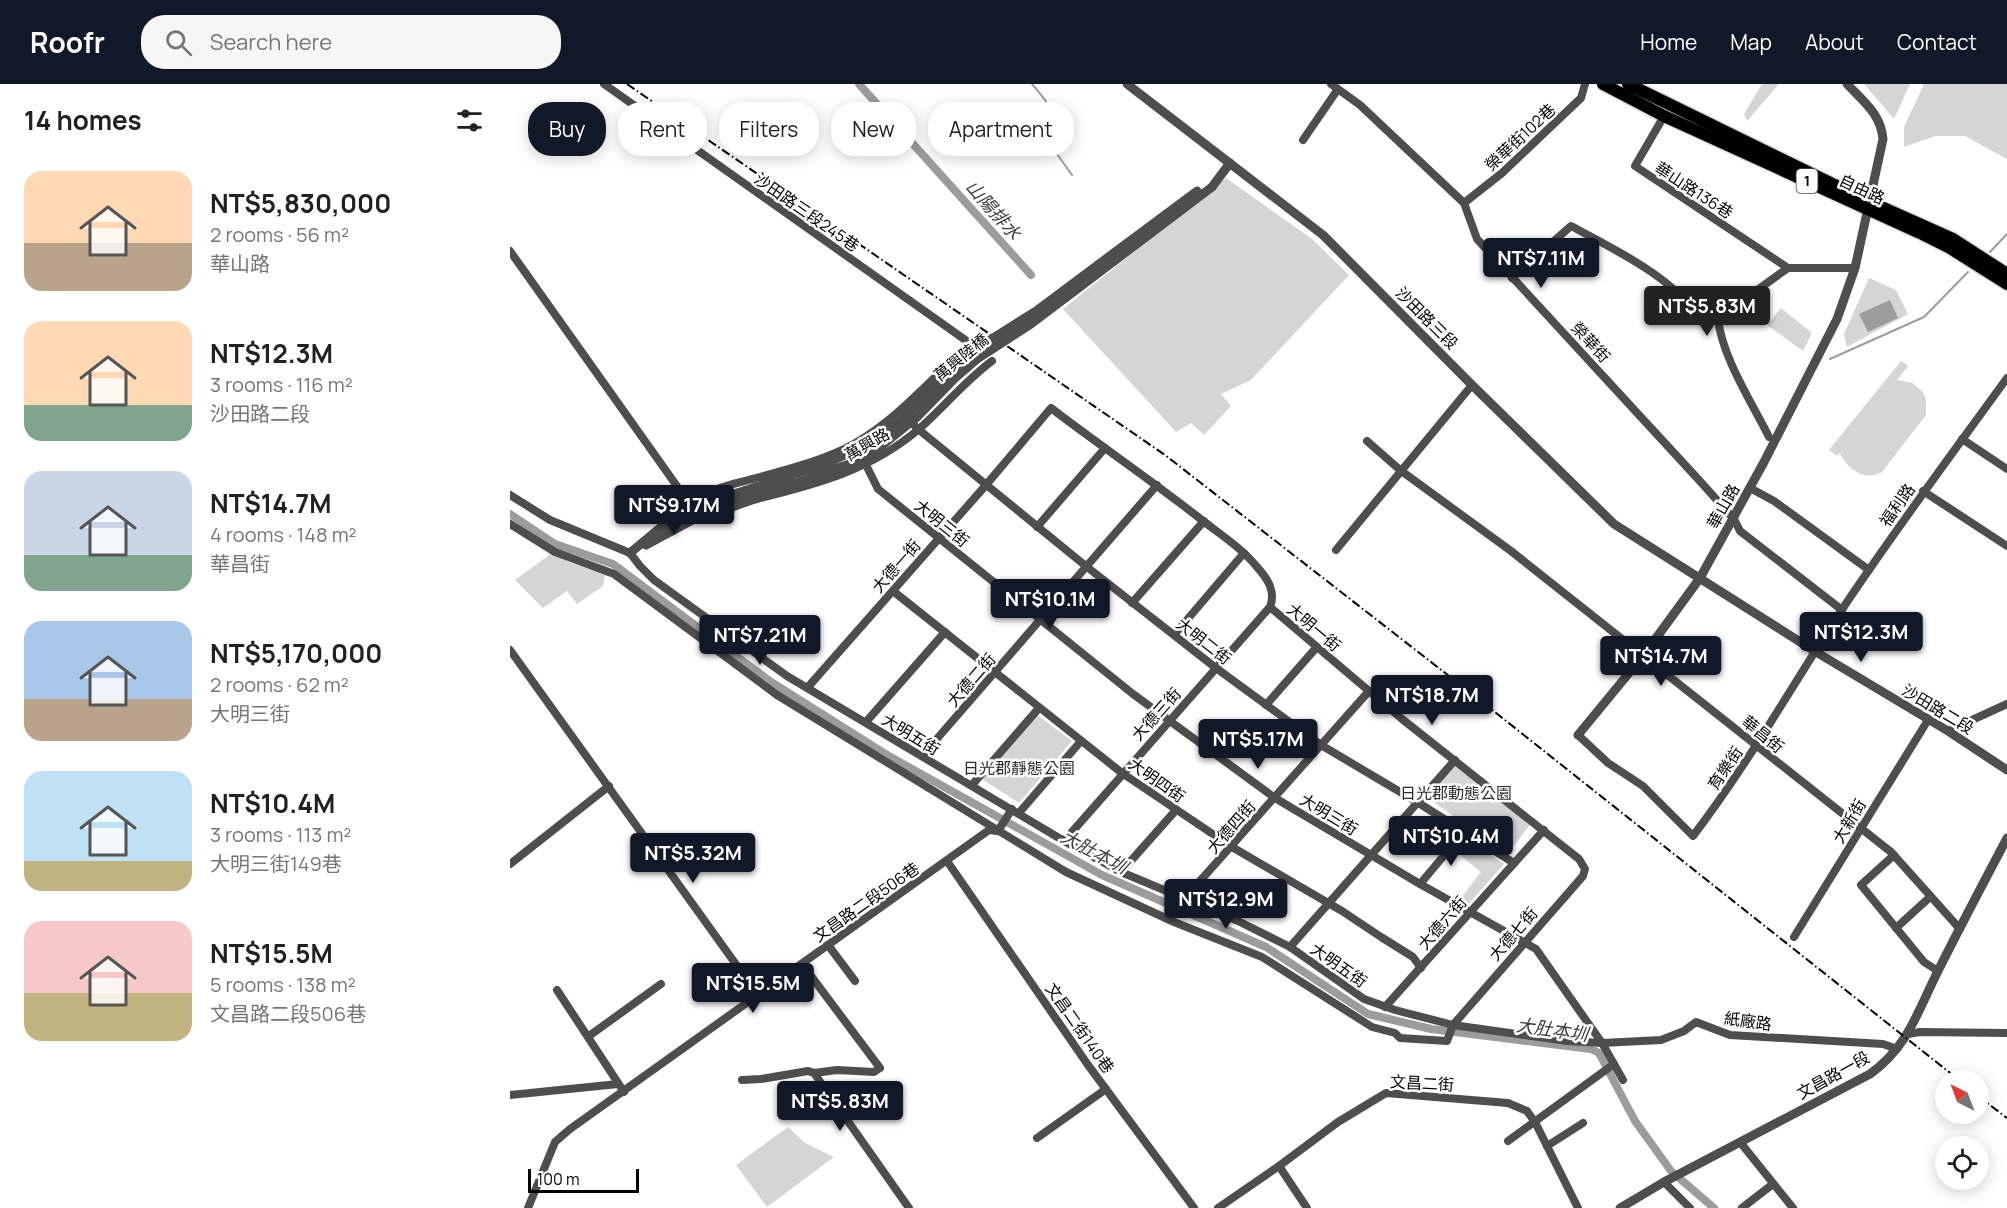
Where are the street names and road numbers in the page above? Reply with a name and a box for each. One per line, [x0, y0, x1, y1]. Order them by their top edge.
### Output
street label: 榮華街102巷 [1480, 99, 1560, 175]
street label: 華山路136巷 [1651, 157, 1737, 223]
street label: 沙田路三段245巷 [750, 168, 864, 256]
road number: 1 [1796, 169, 1818, 193]
street label: 自由路 [1836, 169, 1888, 209]
street label: 沙田路三段 [1391, 282, 1463, 354]
street label: 榮華街 [1567, 317, 1615, 367]
street label: 萬興陸橋 [929, 328, 993, 386]
street label: 萬興路 [841, 422, 893, 466]
street label: 福利路 [1874, 479, 1920, 531]
street label: 華山路 [1702, 480, 1744, 532]
street label: 大明三街 [910, 494, 974, 552]
street label: 大德一街 [867, 535, 925, 597]
street label: 大明一街 [1282, 598, 1346, 656]
street label: 大明二街 [1172, 613, 1236, 669]
street label: 大德二街 [942, 649, 1000, 711]
street label: 沙田路二段 [1898, 679, 1978, 739]
street label: 大德三街 [1126, 683, 1186, 745]
street label: 大明五街 [878, 708, 944, 760]
street label: 華昌街 [1737, 710, 1789, 758]
street label: 育樂街 [1702, 742, 1748, 794]
street label: 大明四街 [1124, 753, 1190, 807]
street label: 大明三街 [1296, 788, 1362, 840]
street label: 大新街 [1827, 795, 1871, 847]
street label: 大德四街 [1202, 796, 1260, 858]
street label: 文昌路二段506巷 [809, 857, 923, 947]
street label: 大德六街 [1413, 892, 1471, 954]
street label: 大德七街 [1484, 903, 1542, 965]
street label: 大明五街 [1306, 938, 1372, 992]
street label: 文昌二街140巷 [1041, 979, 1119, 1077]
street label: 紙廠路 [1723, 1007, 1773, 1035]
street label: 文昌路一段 [1793, 1046, 1873, 1104]
street label: 文昌二街 [1389, 1070, 1455, 1096]

